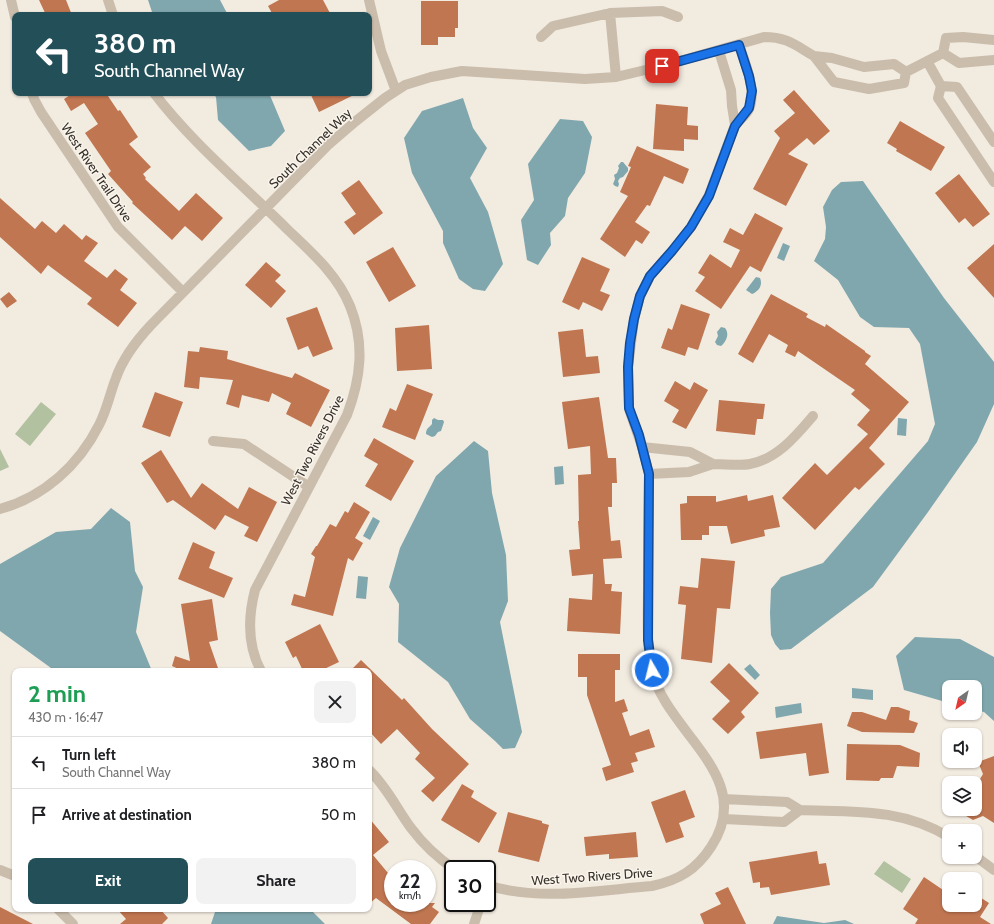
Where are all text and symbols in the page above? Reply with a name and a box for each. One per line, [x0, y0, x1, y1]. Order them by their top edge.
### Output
text: 380 m [94, 26, 176, 60]
icon: left [28, 28, 80, 80]
pin [645, 49, 679, 83]
icon: arrive [651, 55, 673, 77]
text: South Channel Way [94, 60, 245, 82]
street label: South Channel Way [265, 104, 355, 192]
street label: West River Trail Drive [58, 120, 136, 225]
street label: West Two Rivers Drive [277, 392, 347, 508]
position arrow [631, 649, 673, 691]
text: 2 min [28, 679, 86, 708]
north arrow [942, 680, 982, 720]
map controls [942, 680, 982, 912]
button: close [314, 681, 356, 723]
text: 430 m · 16:47 [28, 709, 103, 725]
button: sound [942, 728, 982, 768]
text: Turn left [62, 746, 116, 764]
icon: left [28, 752, 50, 774]
text: 380 m [312, 754, 356, 772]
text: South Channel Way [62, 764, 171, 780]
button: layers [942, 776, 982, 816]
icon: arrive [28, 804, 50, 826]
text: Arrive at destination [62, 806, 192, 824]
text: 50 m [321, 806, 356, 824]
button: + [942, 824, 982, 864]
button: Exit [28, 858, 188, 904]
button: Share [196, 858, 356, 904]
speed limit sign: 30 [444, 860, 496, 912]
street label: West Two Rivers Drive [531, 864, 654, 888]
text: 22 [399, 869, 421, 893]
button: − [942, 872, 982, 912]
text: km/h [399, 889, 421, 902]

